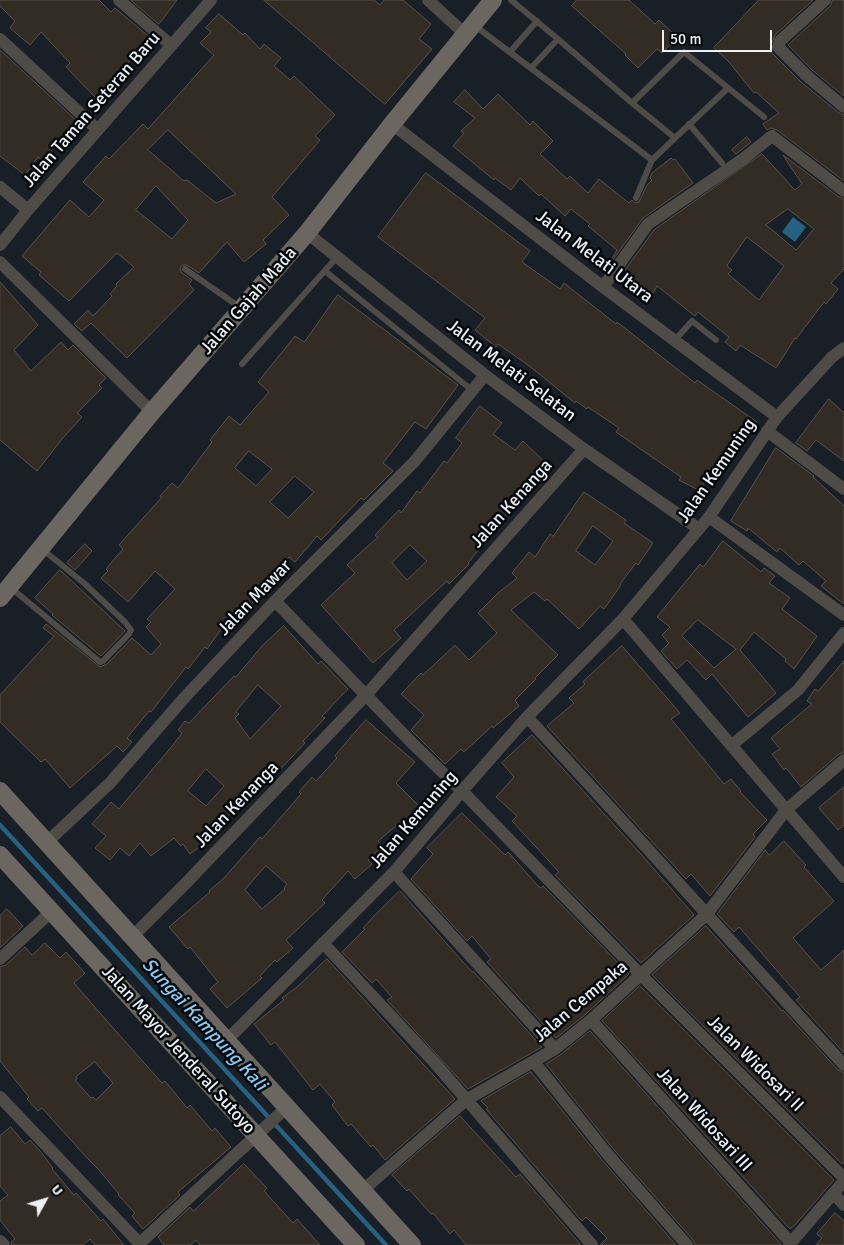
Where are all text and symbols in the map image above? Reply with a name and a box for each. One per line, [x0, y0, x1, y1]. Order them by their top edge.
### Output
scale bar [664, 20, 774, 52]
street label: Jalan Taman Seteran Baru [19, 28, 165, 192]
text: 50 m [670, 30, 701, 48]
street label: Jalan Melati Utara [531, 206, 657, 308]
street label: Jalan Gajah Mada [196, 243, 302, 359]
street label: Jalan Melati Selatan [442, 315, 580, 427]
street label: Jalan Kemuning [673, 415, 761, 527]
street label: Jalan Kenanga [467, 455, 557, 553]
street label: Jalan Mawar [214, 556, 296, 640]
street label: Jalan Kenanga [190, 757, 284, 853]
street label: Jalan Kemuning [366, 767, 462, 873]
water label: Sungai Kampung Kali [137, 954, 271, 1096]
street label: Jalan Cempaka [530, 956, 632, 1048]
street label: Jalan Mayor Jenderal Sutoyo [97, 961, 259, 1139]
street label: Jalan Widosari II [702, 1011, 808, 1117]
street label: Jalan Widosari III [652, 1063, 756, 1177]
north arrow [20, 1175, 70, 1225]
text: U [47, 1181, 67, 1199]

